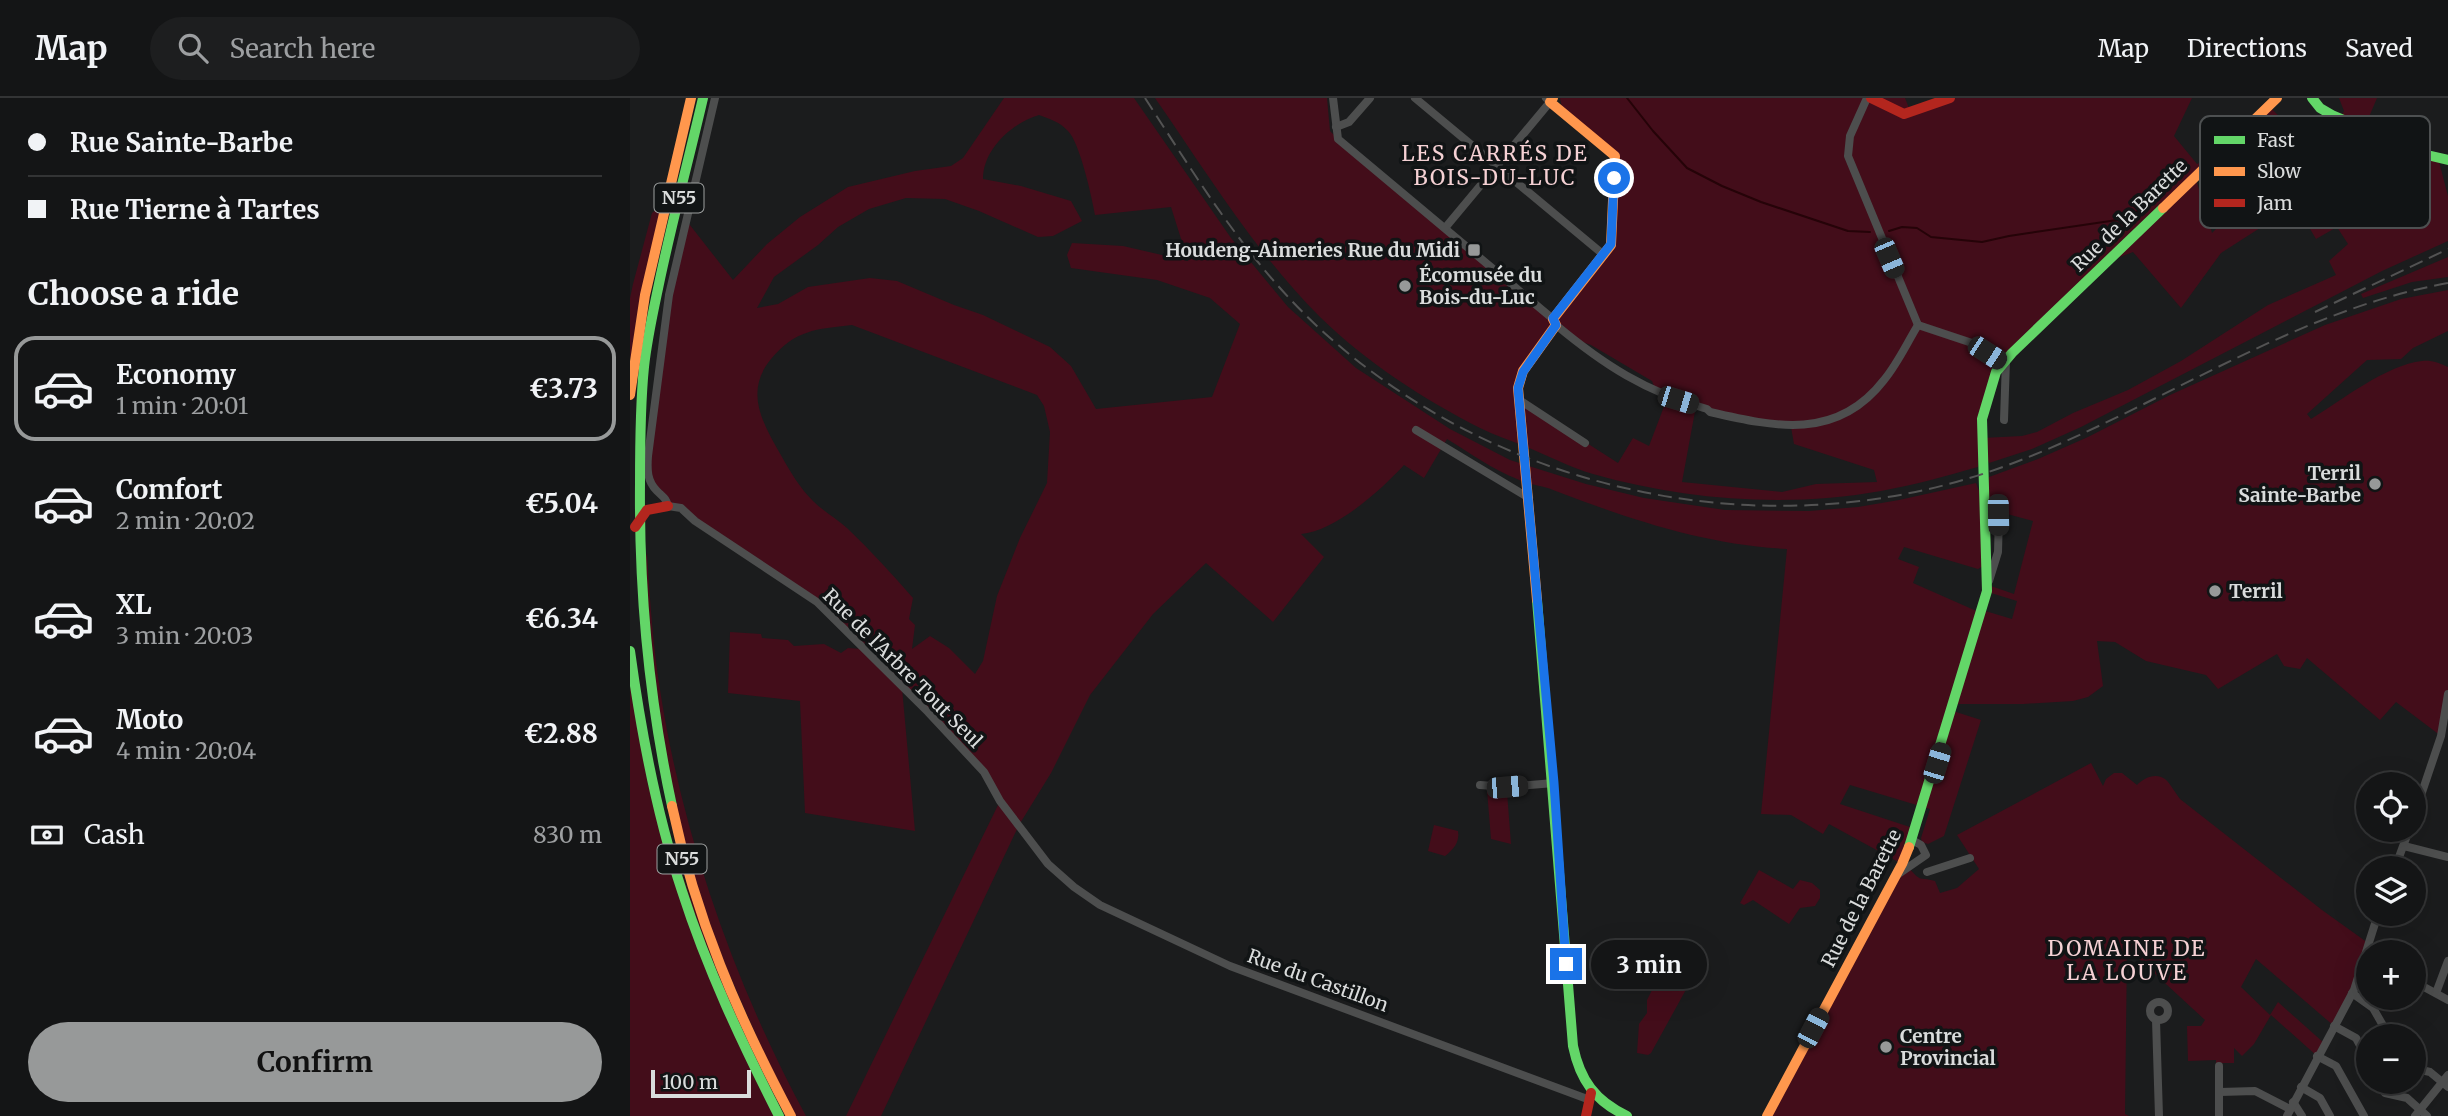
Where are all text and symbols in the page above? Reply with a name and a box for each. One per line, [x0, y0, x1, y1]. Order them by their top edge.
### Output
search box [150, 17, 640, 80]
text: Map [35, 28, 108, 69]
icon: search [174, 29, 212, 67]
text: Search here [230, 32, 375, 65]
text: Map [2098, 33, 2149, 64]
text: Directions [2187, 33, 2307, 64]
text: Saved [2345, 33, 2413, 64]
legend [2200, 116, 2430, 228]
text: Rue Sainte-Barbe [70, 126, 293, 159]
text: Fast [2257, 128, 2295, 152]
district label: LES CARRÉS DE BOIS-DU-LUC [1401, 139, 1589, 191]
street label: Rue de la Barette [2066, 154, 2192, 276]
text: Slow [2257, 159, 2302, 183]
route start [1598, 162, 1630, 194]
road number: N55 [654, 184, 704, 212]
text: Jam [2256, 191, 2293, 215]
text: Rue Tierne à Tartes [70, 193, 320, 226]
car [1872, 235, 1907, 281]
place label: Houdeng-Aimeries Rue du Midi [1165, 238, 1460, 262]
marker: Houdeng-Aimeries Rue du Midi [1466, 242, 1482, 258]
place label: Écomusée du Bois-du-Luc [1419, 263, 1542, 309]
text: Choose a ride [28, 274, 239, 314]
marker: Écomusée du Bois-du-Luc [1397, 278, 1413, 294]
car [1964, 333, 2011, 373]
icon: car [32, 357, 95, 420]
text: Economy [116, 358, 236, 391]
text: €3.73 [529, 372, 598, 405]
car [1655, 384, 1702, 416]
text: 1 min · 20:01 [116, 391, 248, 420]
place label: Terril Sainte-Barbe [2238, 461, 2361, 507]
icon: car [32, 472, 95, 535]
text: Comfort [116, 473, 222, 506]
marker: Terril Sainte-Barbe [2367, 476, 2383, 492]
text: €5.04 [525, 487, 598, 520]
car [1988, 494, 2009, 536]
text: 2 min · 20:02 [116, 506, 255, 535]
place label: Terril [2229, 579, 2283, 603]
street label: Rue de l'Arbre Tout Seul [818, 583, 988, 753]
marker: Terril [2207, 583, 2223, 599]
icon: car [32, 587, 95, 650]
text: XL [116, 588, 152, 621]
text: €6.34 [525, 602, 598, 635]
text: 3 min · 20:03 [116, 621, 253, 650]
icon: car [32, 702, 95, 765]
text: Moto [116, 703, 183, 736]
text: €2.88 [524, 717, 598, 750]
text: 4 min · 20:04 [116, 736, 256, 765]
car [1921, 740, 1954, 786]
map controls [2356, 772, 2426, 1094]
button: locate [2356, 772, 2426, 842]
car [1486, 775, 1529, 799]
icon: cash [28, 816, 66, 854]
text: Cash [84, 818, 145, 851]
text: 830 m [533, 820, 602, 849]
street label: Rue de la Barette [1816, 825, 1906, 971]
road number: N55 [658, 844, 706, 874]
button: layers [2356, 856, 2426, 926]
district label: DOMAINE DE LA LOUVE [2048, 935, 2206, 986]
callout: 3 min [1590, 940, 1706, 988]
button: + [2356, 940, 2426, 1010]
street label: Rue du Castillon [1244, 943, 1392, 1017]
route end [1550, 948, 1582, 980]
text: 3 min [1616, 950, 1682, 979]
car [1794, 1005, 1833, 1051]
button: Confirm [28, 1022, 602, 1102]
place label: Centre Provincial [1900, 1024, 1996, 1070]
button: − [2356, 1024, 2426, 1094]
marker: Centre Provincial [1878, 1039, 1894, 1055]
scale bar [651, 1067, 751, 1099]
text: 100 m [662, 1070, 718, 1094]

